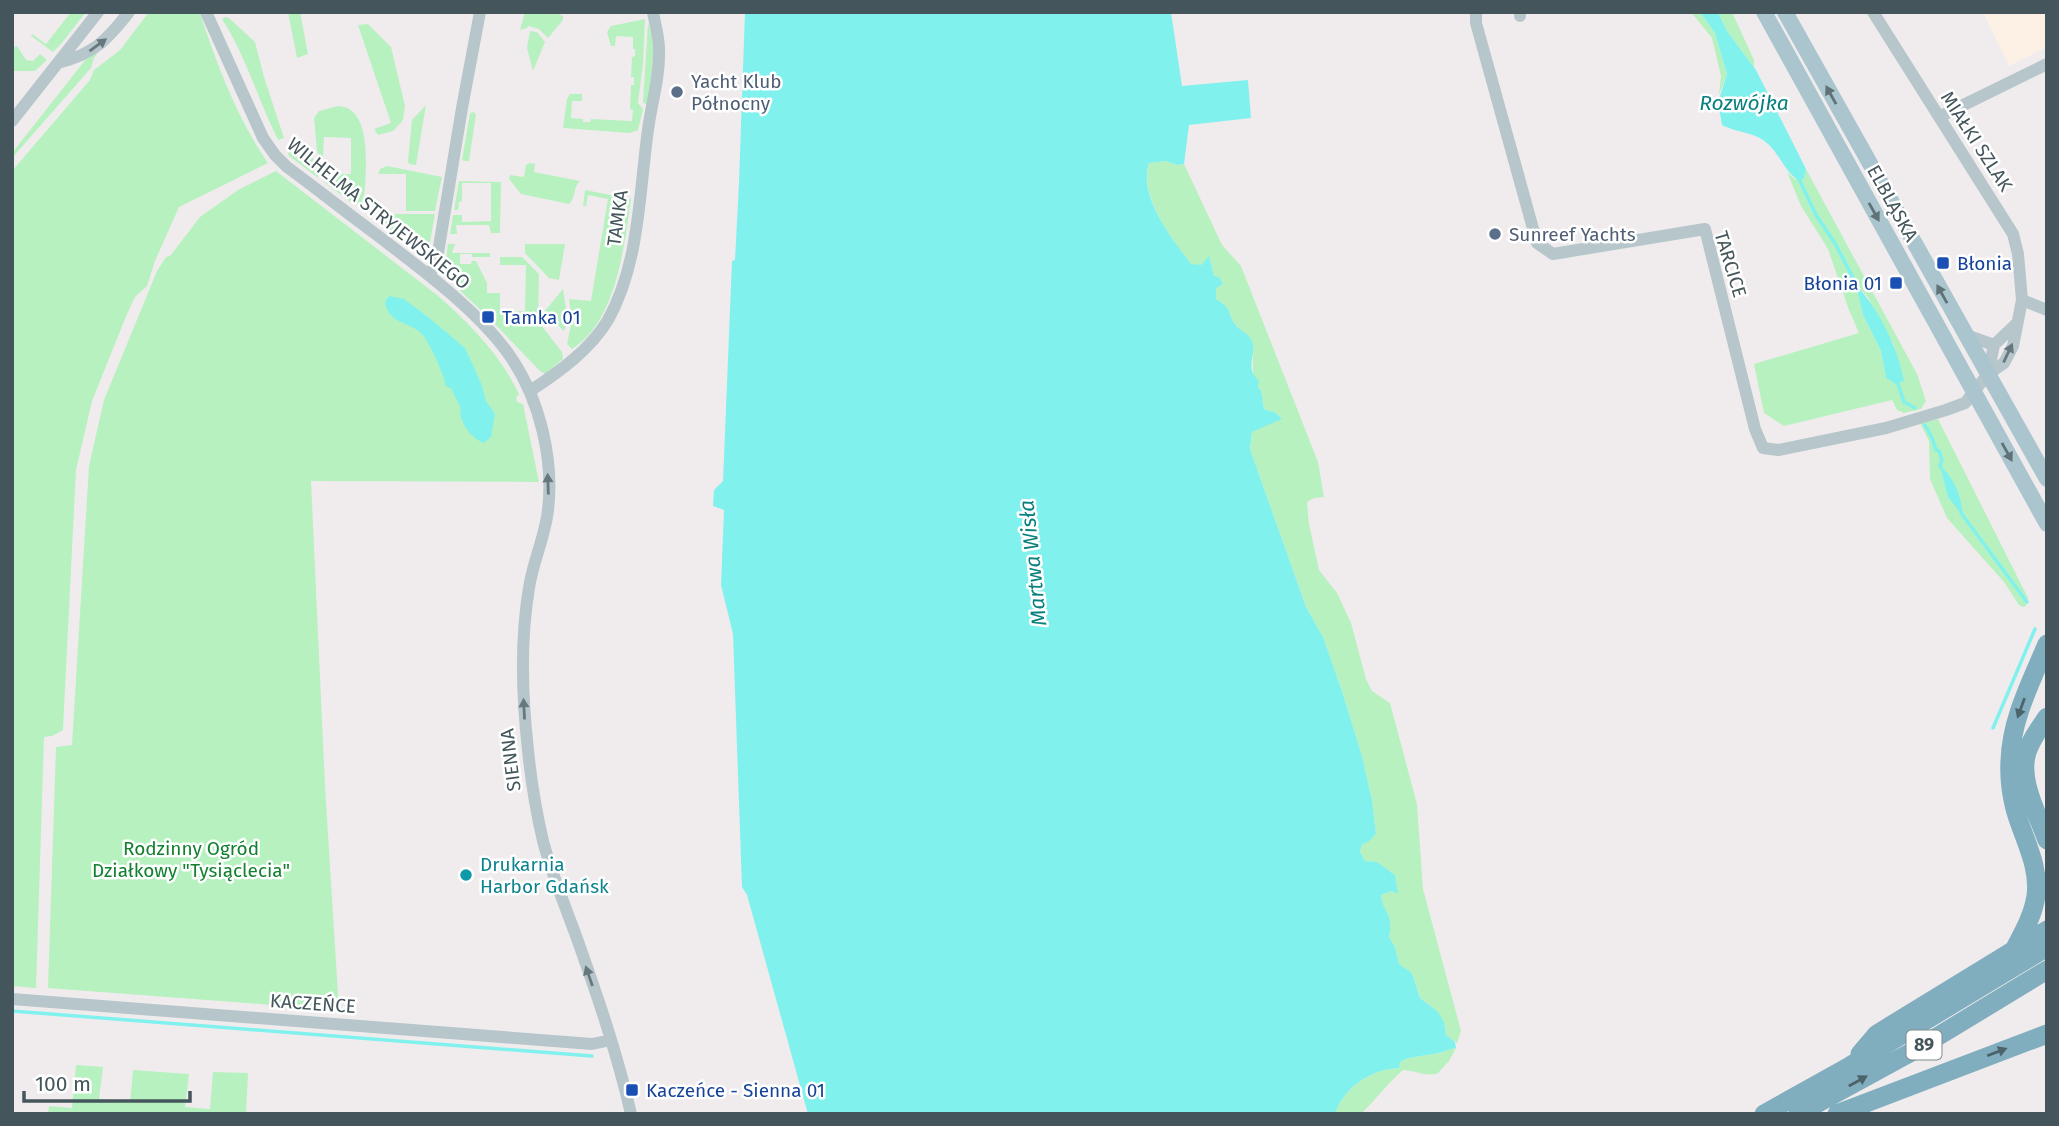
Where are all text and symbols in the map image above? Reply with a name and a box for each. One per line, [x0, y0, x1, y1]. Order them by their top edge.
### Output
one-way arrow [89, 38, 108, 52]
place label: Yacht Klub Północny [691, 70, 782, 115]
marker: Yacht Klub Północny [669, 84, 685, 100]
one-way arrow [1825, 86, 1837, 105]
street label: MIAŁKI SZLAK [1936, 87, 2018, 196]
water label: Rozwójka [1699, 90, 1789, 116]
street label: WILHELMA STRYJEWSKIEGO [283, 133, 475, 294]
street label: ELBLĄSKA [1862, 161, 1923, 246]
street label: TAMKA [602, 188, 633, 248]
one-way arrow [1869, 202, 1880, 222]
place label: Sunreef Yachts [1509, 223, 1636, 246]
marker: Sunreef Yachts [1487, 226, 1503, 242]
street label: TARCICE [1710, 228, 1751, 300]
place label: Błonia [1957, 252, 2012, 275]
marker: Błonia [1935, 255, 1951, 271]
place label: Błonia 01 [1803, 272, 1882, 295]
marker: Błonia 01 [1888, 275, 1904, 291]
one-way arrow [1936, 284, 1948, 303]
place label: Tamka 01 [502, 306, 581, 329]
marker: Tamka 01 [480, 309, 496, 325]
one-way arrow [2002, 343, 2014, 363]
one-way arrow [2001, 442, 2013, 462]
one-way arrow [543, 473, 554, 495]
water label: Martwa Wisła [1013, 499, 1053, 627]
one-way arrow [519, 697, 530, 719]
one-way arrow [2015, 697, 2026, 718]
street label: SIENNA [495, 727, 526, 793]
park label: Rodzinny Ogród Działkowy "Tysiąclecia" [92, 837, 290, 882]
place label: Drukarnia Harbor Gdańsk [480, 853, 609, 898]
marker: Drukarnia Harbor Gdańsk [458, 867, 474, 883]
one-way arrow [583, 965, 594, 986]
street label: KACZEŃCE [269, 989, 357, 1018]
road number: 89 [1906, 1030, 1941, 1060]
one-way arrow [1987, 1046, 2008, 1057]
scale bar [24, 1060, 191, 1104]
text: 100 m [35, 1071, 91, 1097]
one-way arrow [1849, 1075, 1868, 1087]
place label: Kaczeńce - Sienna 01 [646, 1079, 825, 1102]
marker: Kaczeńce - Sienna 01 [624, 1082, 640, 1098]

